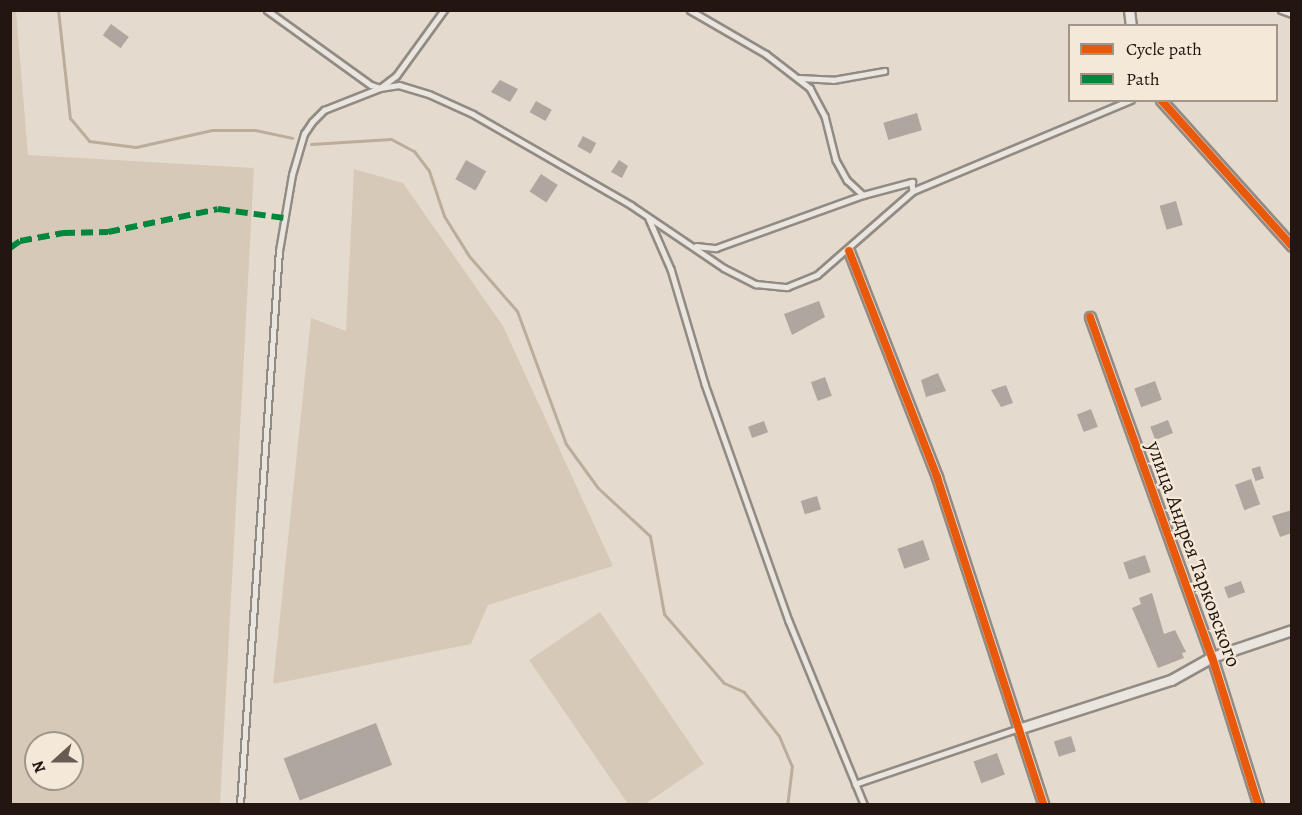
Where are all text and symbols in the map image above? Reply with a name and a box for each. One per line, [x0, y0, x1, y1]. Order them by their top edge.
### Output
legend [1068, 24, 1278, 102]
text: Cycle path [1126, 37, 1202, 61]
text: Path [1126, 67, 1160, 91]
street label: улица Андрея Тарковского [1141, 438, 1247, 670]
north arrow [24, 731, 84, 791]
text: N [27, 757, 51, 776]

